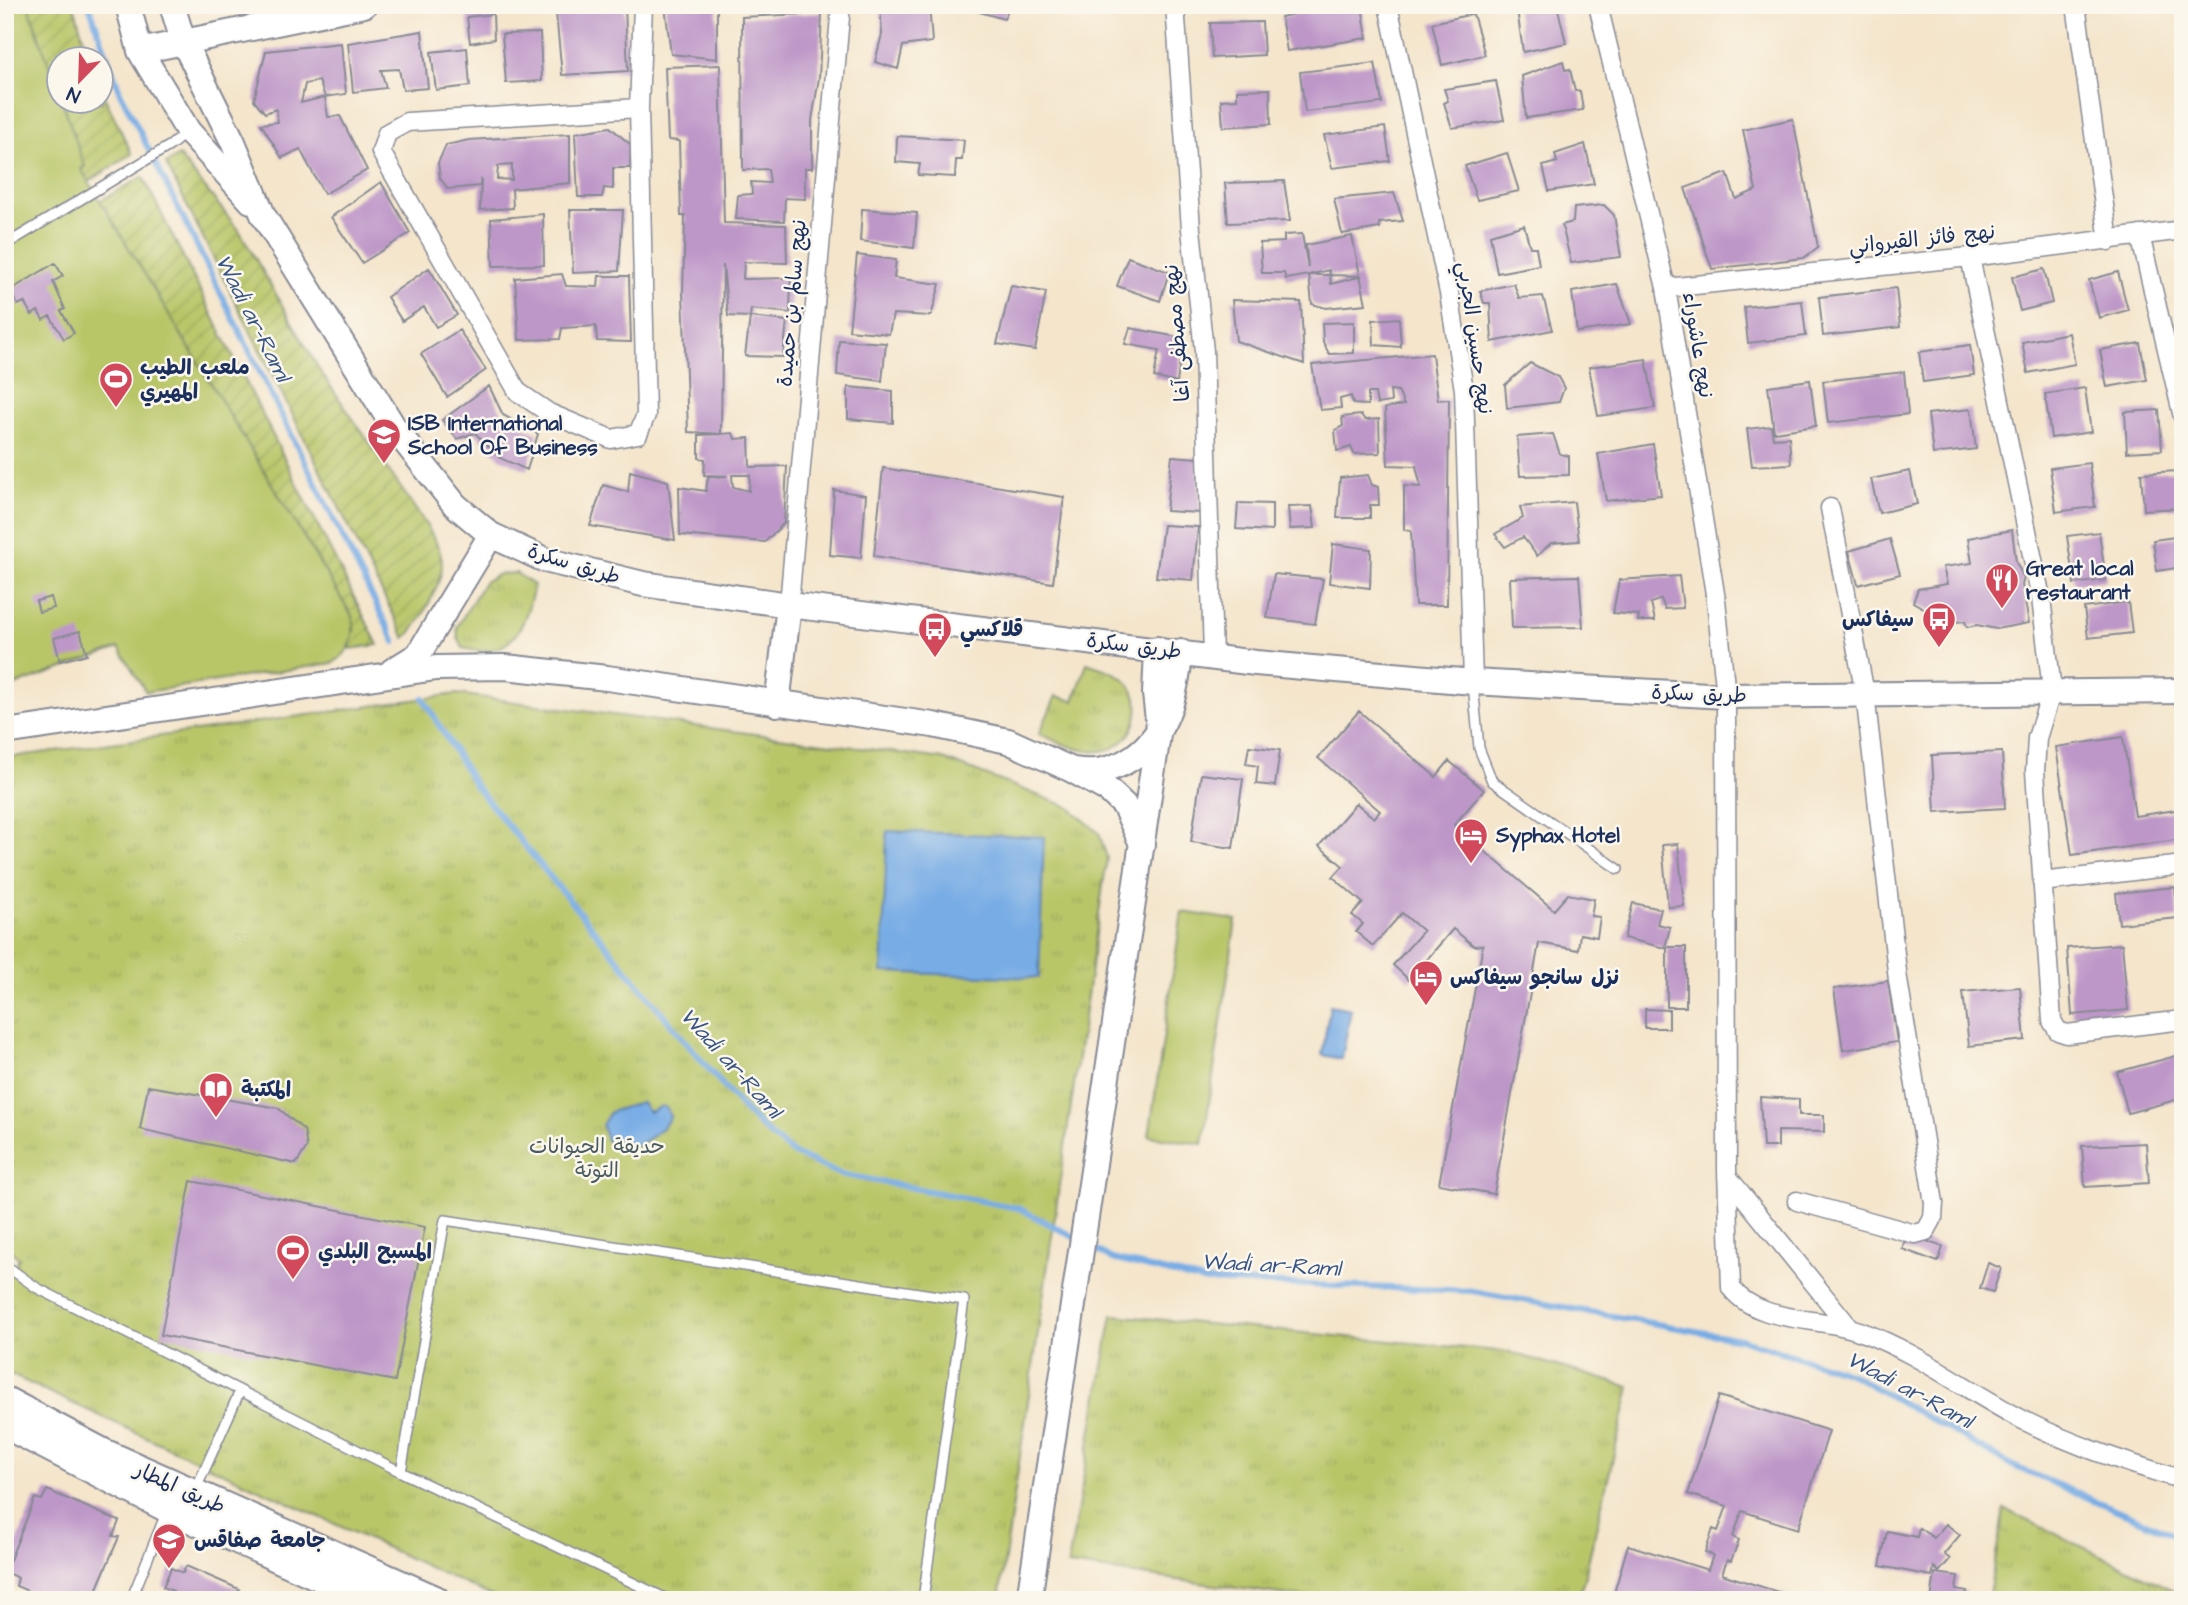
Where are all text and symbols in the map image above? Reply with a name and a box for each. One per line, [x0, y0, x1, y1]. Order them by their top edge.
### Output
north arrow [46, 46, 116, 116]
text: N [63, 79, 85, 109]
street label: نهج فائز القيرواني [1847, 217, 1997, 265]
street label: نهج سالم بن حميدة [770, 218, 815, 388]
water label: Wadi ar-Raml [207, 249, 300, 390]
street label: نهج حسين الجربي [1446, 260, 1500, 417]
street label: نهج مصطفى آغا [1157, 263, 1197, 403]
street label: نهج عاشوراء [1675, 290, 1721, 400]
place label: ملعب الطيب المهيري [140, 353, 250, 407]
sports icon: ملعب الطيب المهيري [97, 360, 135, 409]
place label: ISB International School Of Business [407, 409, 598, 462]
school or university icon: ISB International School Of Business [365, 416, 403, 465]
street label: طريق سكرة [524, 536, 624, 592]
place label: Great local restaurant [2026, 554, 2134, 607]
restaurant icon: Great local restaurant [1983, 561, 2021, 610]
bus stop icon: سيفاكس [1920, 600, 1958, 649]
place label: سيفاكس [1842, 605, 1914, 634]
bus stop icon: قلاكسي [916, 610, 954, 659]
place label: قلاكسي [960, 615, 1023, 648]
street label: طريق سكرة [1085, 626, 1183, 666]
street label: طريق سكرة [1651, 678, 1747, 710]
hotel icon: Syphax Hotel [1452, 816, 1490, 865]
place label: Syphax Hotel [1495, 821, 1620, 853]
hotel icon: نزل سانجو سيفاكس [1407, 958, 1445, 1007]
place label: نزل سانجو سيفاكس [1450, 963, 1619, 992]
water label: Wadi ar-Raml [673, 1001, 792, 1128]
library icon: المكتبة [197, 1070, 235, 1119]
place label: المكتبة [241, 1075, 291, 1104]
park label: حديقة الحيوانات التوتة [529, 1132, 665, 1185]
sports icon: المسبح البلدي [274, 1232, 312, 1281]
place label: المسبح البلدي [318, 1237, 432, 1267]
water label: Wadi ar-Raml [1201, 1245, 1345, 1285]
water label: Wadi ar-Raml [1841, 1343, 1982, 1438]
street label: طريق المطار [128, 1454, 230, 1521]
school or university icon: جامعة صفاقس [150, 1521, 188, 1570]
place label: جامعة صفاقس [194, 1526, 326, 1555]

